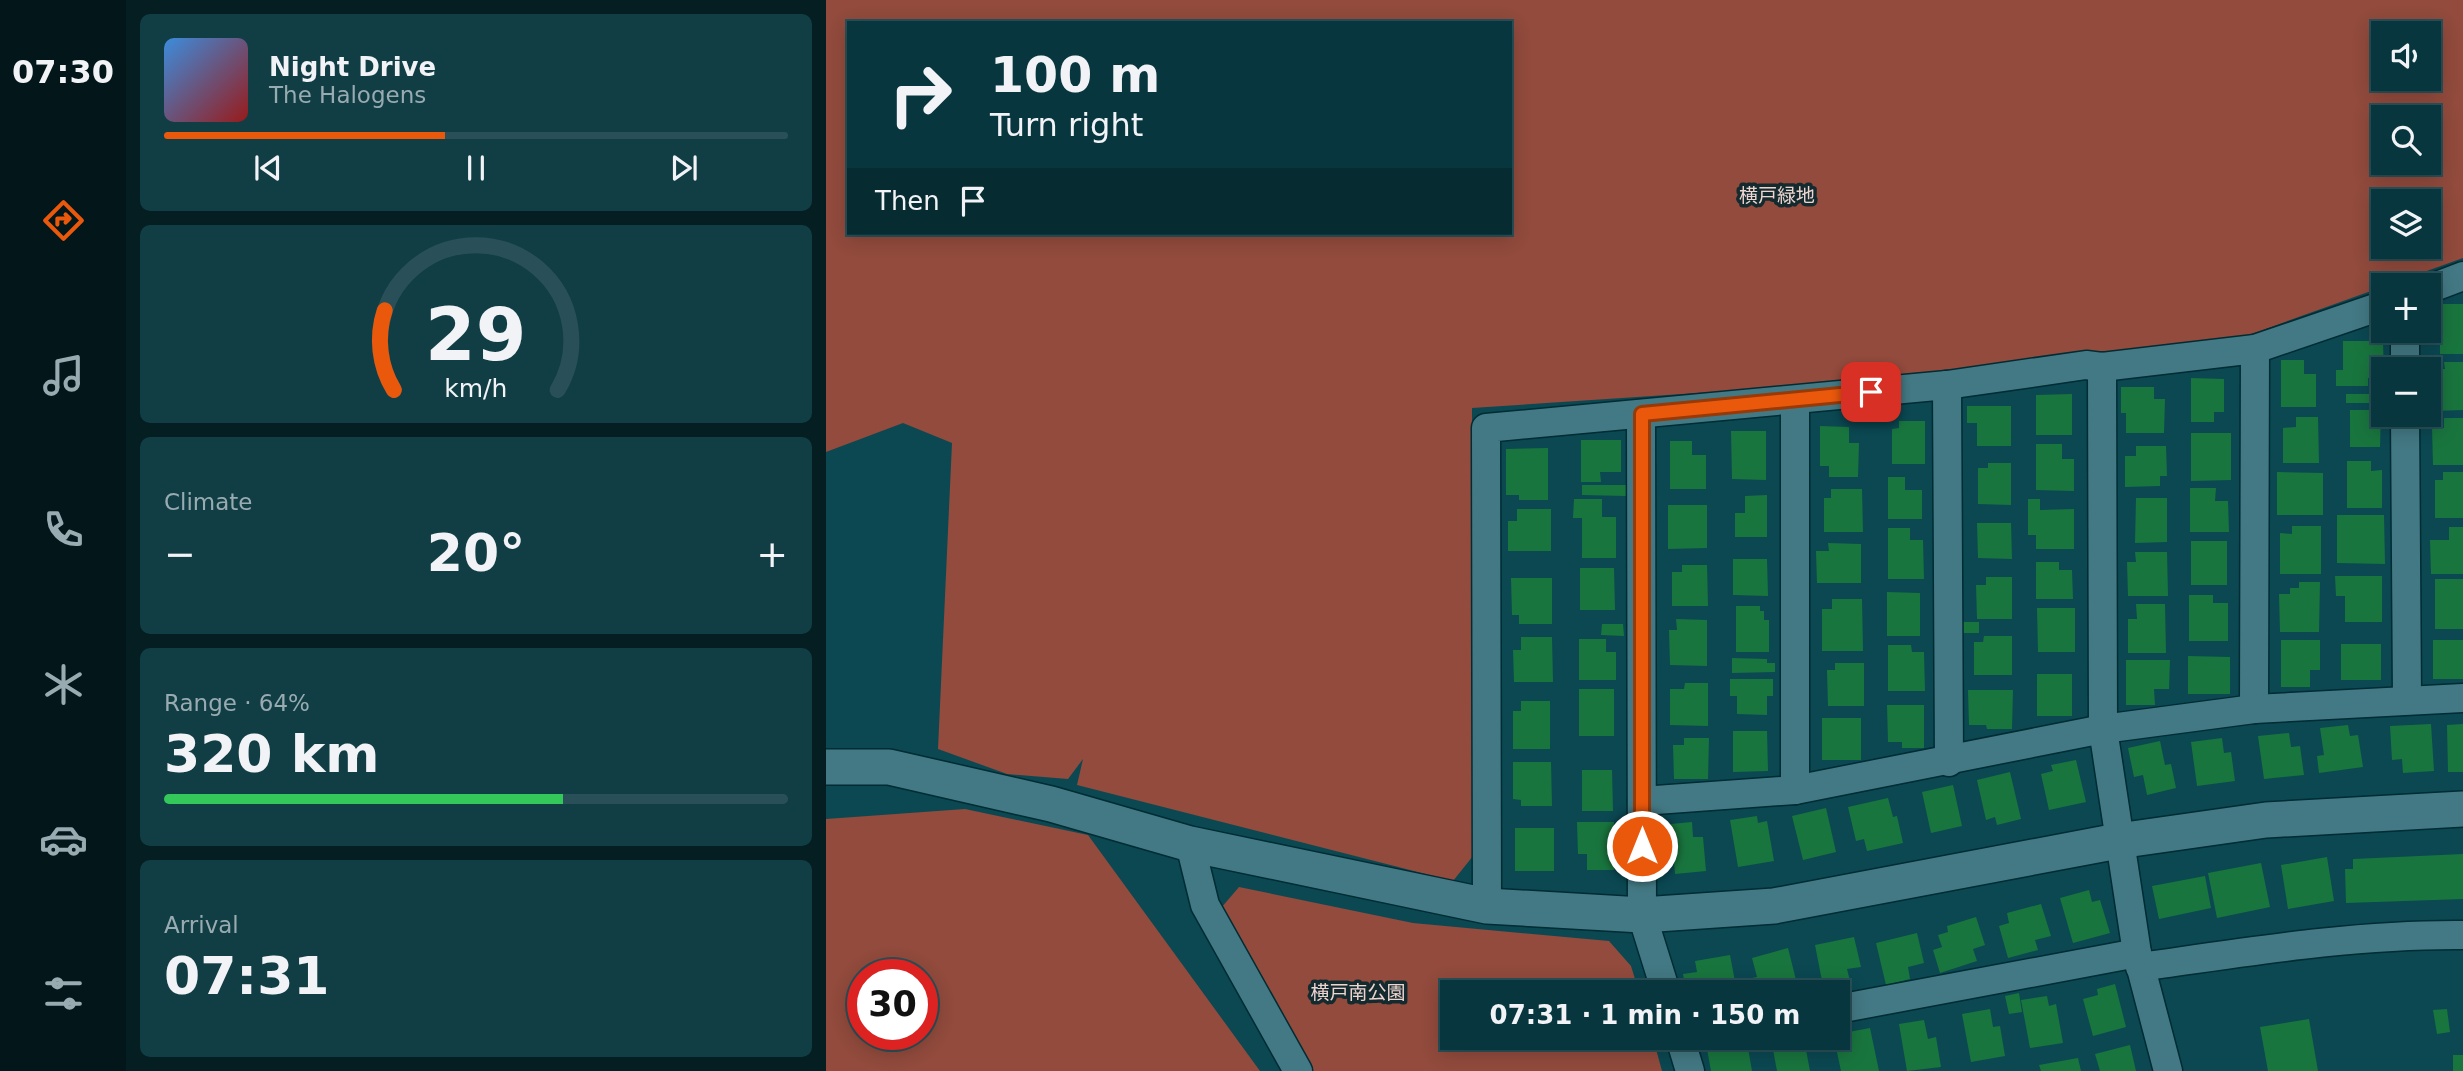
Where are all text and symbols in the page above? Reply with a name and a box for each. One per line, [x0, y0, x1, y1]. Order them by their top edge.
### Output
map controls [2371, 21, 2441, 427]
button: sound [2371, 21, 2441, 91]
text: 100 m [990, 47, 1160, 104]
icon: right [875, 49, 966, 140]
text: Night Drive [269, 52, 436, 82]
text: 07:30 [12, 53, 114, 91]
text: The Halogens [269, 82, 426, 108]
button: search [2371, 105, 2441, 175]
text: Turn right [990, 106, 1143, 144]
icon: previous [249, 149, 287, 187]
icon: pause [457, 149, 495, 187]
icon: next [665, 149, 703, 187]
icon: arrive [954, 182, 992, 220]
park label: 横戸緑地 [1739, 184, 1815, 206]
text: Then [875, 186, 940, 216]
button: layers [2371, 189, 2441, 259]
icon: directions [39, 196, 88, 245]
button: + [2371, 273, 2441, 343]
text: 29 [425, 293, 527, 378]
icon: music [39, 351, 88, 400]
button: − [2371, 357, 2441, 427]
pin [1841, 362, 1901, 422]
icon: arrive [1852, 373, 1890, 411]
text: km/h [444, 374, 508, 403]
text: Climate [164, 489, 253, 515]
icon: phone [39, 505, 88, 554]
text: 20° [427, 523, 525, 583]
text: − [164, 532, 196, 576]
text: + [756, 532, 788, 576]
icon: climate [39, 660, 88, 709]
text: Range · 64% [164, 690, 310, 716]
text: 320 km [164, 724, 379, 784]
position arrow [1605, 809, 1679, 883]
icon: car [39, 815, 88, 864]
text: Arrival [164, 912, 239, 938]
text: 07:31 [164, 946, 330, 1006]
speed limit sign: 30 [847, 959, 938, 1050]
icon: filters [39, 969, 88, 1018]
park label: 横戸南公園 [1310, 981, 1406, 1003]
text: 07:31 · 1 min · 150 m [1490, 1000, 1800, 1030]

